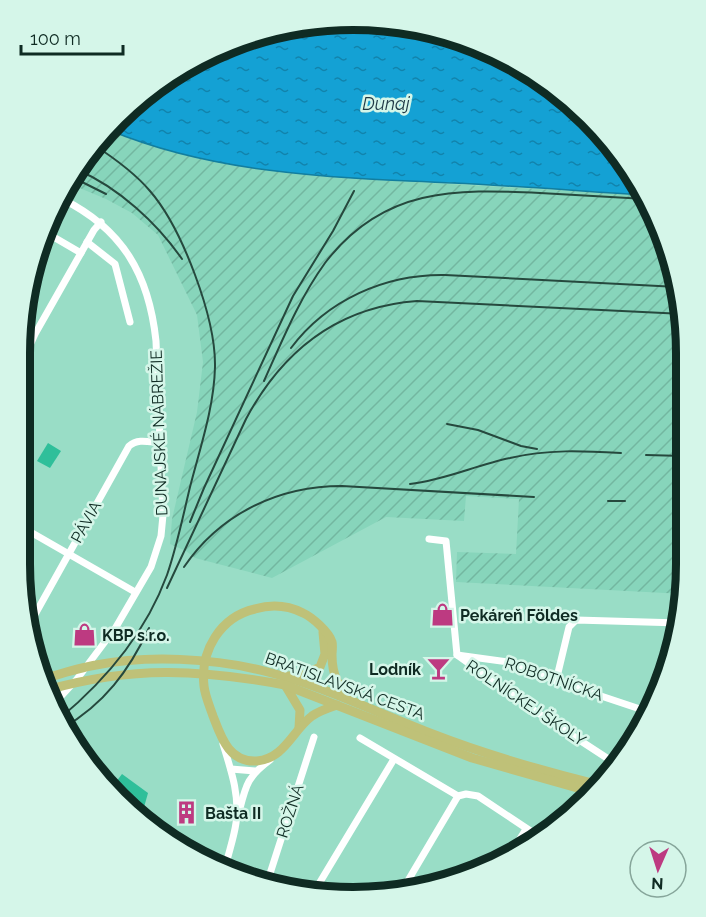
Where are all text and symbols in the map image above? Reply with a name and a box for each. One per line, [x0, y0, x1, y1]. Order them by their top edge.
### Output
scale bar [21, 18, 123, 56]
text: 100 m [30, 28, 81, 49]
water label: Dunaj [362, 93, 411, 114]
street label: DUNAJSKÉ NÁBREŽIE [146, 349, 171, 516]
street label: PÁVIA [66, 497, 105, 546]
shop icon: Pekáreň Földes [429, 602, 455, 628]
place label: Pekáreň Földes [460, 606, 578, 625]
shop icon: KBP s.r.o. [71, 622, 97, 648]
place label: KBP s.r.o. [102, 626, 170, 645]
street label: BRATISLAVSKÁ CESTA [263, 647, 428, 724]
street label: ROBOTNÍCKA [502, 652, 606, 705]
street label: ROĽNÍCKEJ ŠKOLY [463, 655, 590, 750]
bar icon: Lodník [426, 656, 452, 682]
place label: Lodník [369, 660, 421, 679]
street label: ROŽNÁ [271, 781, 308, 840]
building icon: Bašta II [174, 800, 200, 826]
place label: Bašta II [205, 804, 261, 823]
north arrow [628, 839, 688, 899]
text: N [651, 874, 664, 893]

